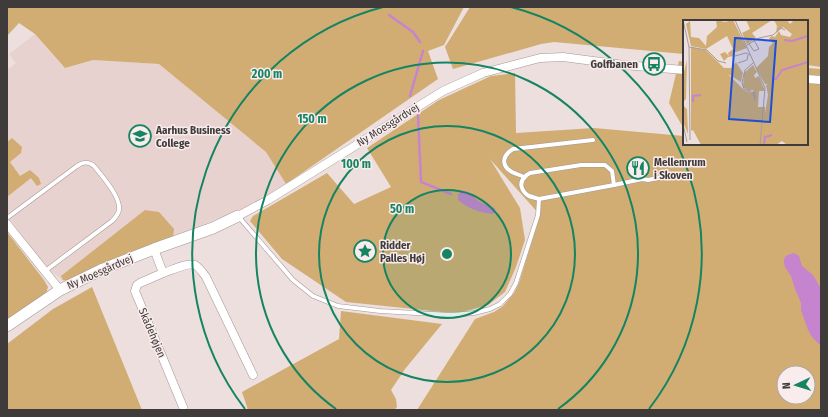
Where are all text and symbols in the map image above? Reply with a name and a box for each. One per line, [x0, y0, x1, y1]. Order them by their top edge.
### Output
inset map [683, 20, 808, 145]
bus stop icon: Golfbanen [641, 51, 667, 77]
place label: Golfbanen [591, 58, 638, 71]
text: 200 m [251, 67, 282, 81]
street label: Ny Moesgårdvej [355, 101, 422, 149]
text: 150 m [297, 112, 327, 126]
school or university icon: Aarhus Business College [127, 123, 153, 149]
place label: Aarhus Business College [155, 124, 231, 150]
restaurant icon: Mellemrum i Skoven [625, 155, 651, 181]
place label: Mellemrum i Skoven [654, 156, 706, 182]
text: 100 m [341, 157, 371, 171]
text: 50 m [390, 202, 414, 216]
place icon: Ridder Palles Høj [352, 238, 378, 264]
place label: Ridder Palles Høj [380, 239, 425, 265]
centre of rings [440, 247, 454, 261]
street label: Ny Moesgårdvej [65, 252, 135, 292]
street label: Skådehøjen [136, 306, 168, 360]
north arrow [776, 365, 816, 405]
text: N [780, 382, 793, 389]

